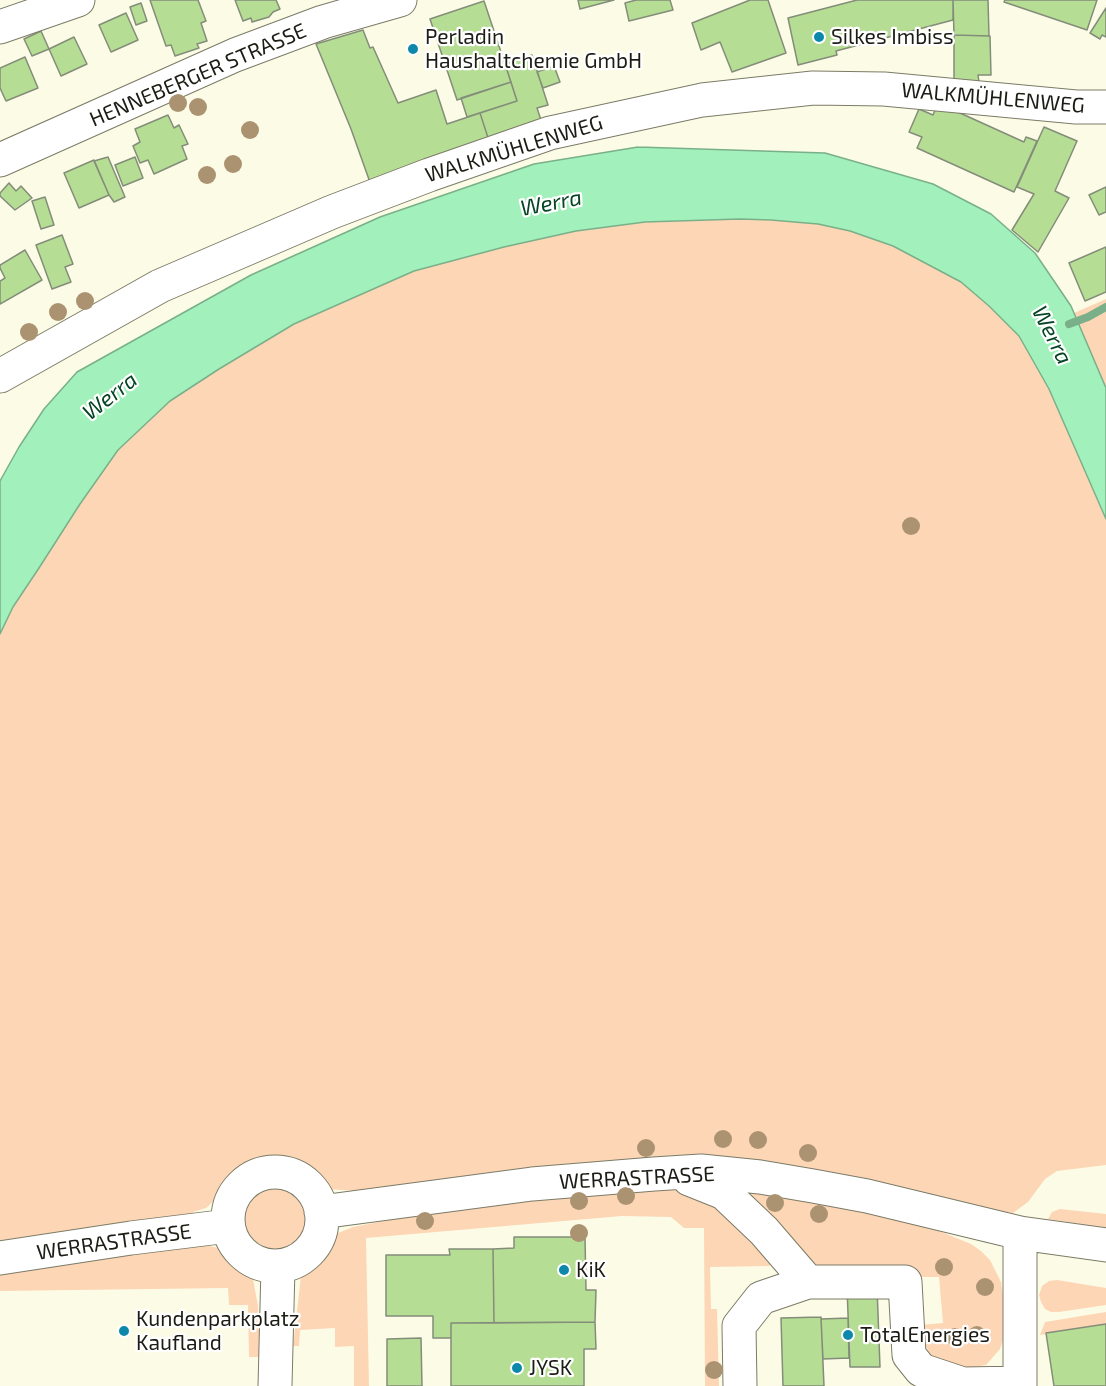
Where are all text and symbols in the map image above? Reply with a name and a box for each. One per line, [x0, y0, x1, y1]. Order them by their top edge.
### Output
street label: HENNEBERGER STRASSE [86, 18, 310, 132]
place label: Perladin Haushaltchemie GmbH [425, 24, 642, 74]
place label: Silkes Imbiss [831, 24, 954, 50]
marker: Silkes Imbiss [812, 30, 826, 44]
marker: Perladin Haushaltchemie GmbH [406, 42, 420, 56]
street label: WALKMÜHLENWEG [900, 77, 1086, 119]
street label: WALKMÜHLENWEG [422, 110, 606, 188]
water label: Werra [518, 184, 584, 222]
water label: Werra [1026, 301, 1078, 369]
water label: Werra [77, 366, 143, 426]
street label: WERRASTRASSE [558, 1161, 716, 1195]
street label: WERRASTRASSE [35, 1219, 193, 1265]
place label: KiK [576, 1257, 606, 1283]
marker: KiK [557, 1263, 571, 1277]
place label: Kundenparkplatz Kaufland [136, 1306, 299, 1356]
place label: TotalEnergies [860, 1322, 990, 1348]
marker: Kundenparkplatz Kaufland [117, 1324, 131, 1338]
marker: TotalEnergies [841, 1328, 855, 1342]
place label: JYSK [529, 1355, 572, 1381]
marker: JYSK [510, 1361, 524, 1375]

